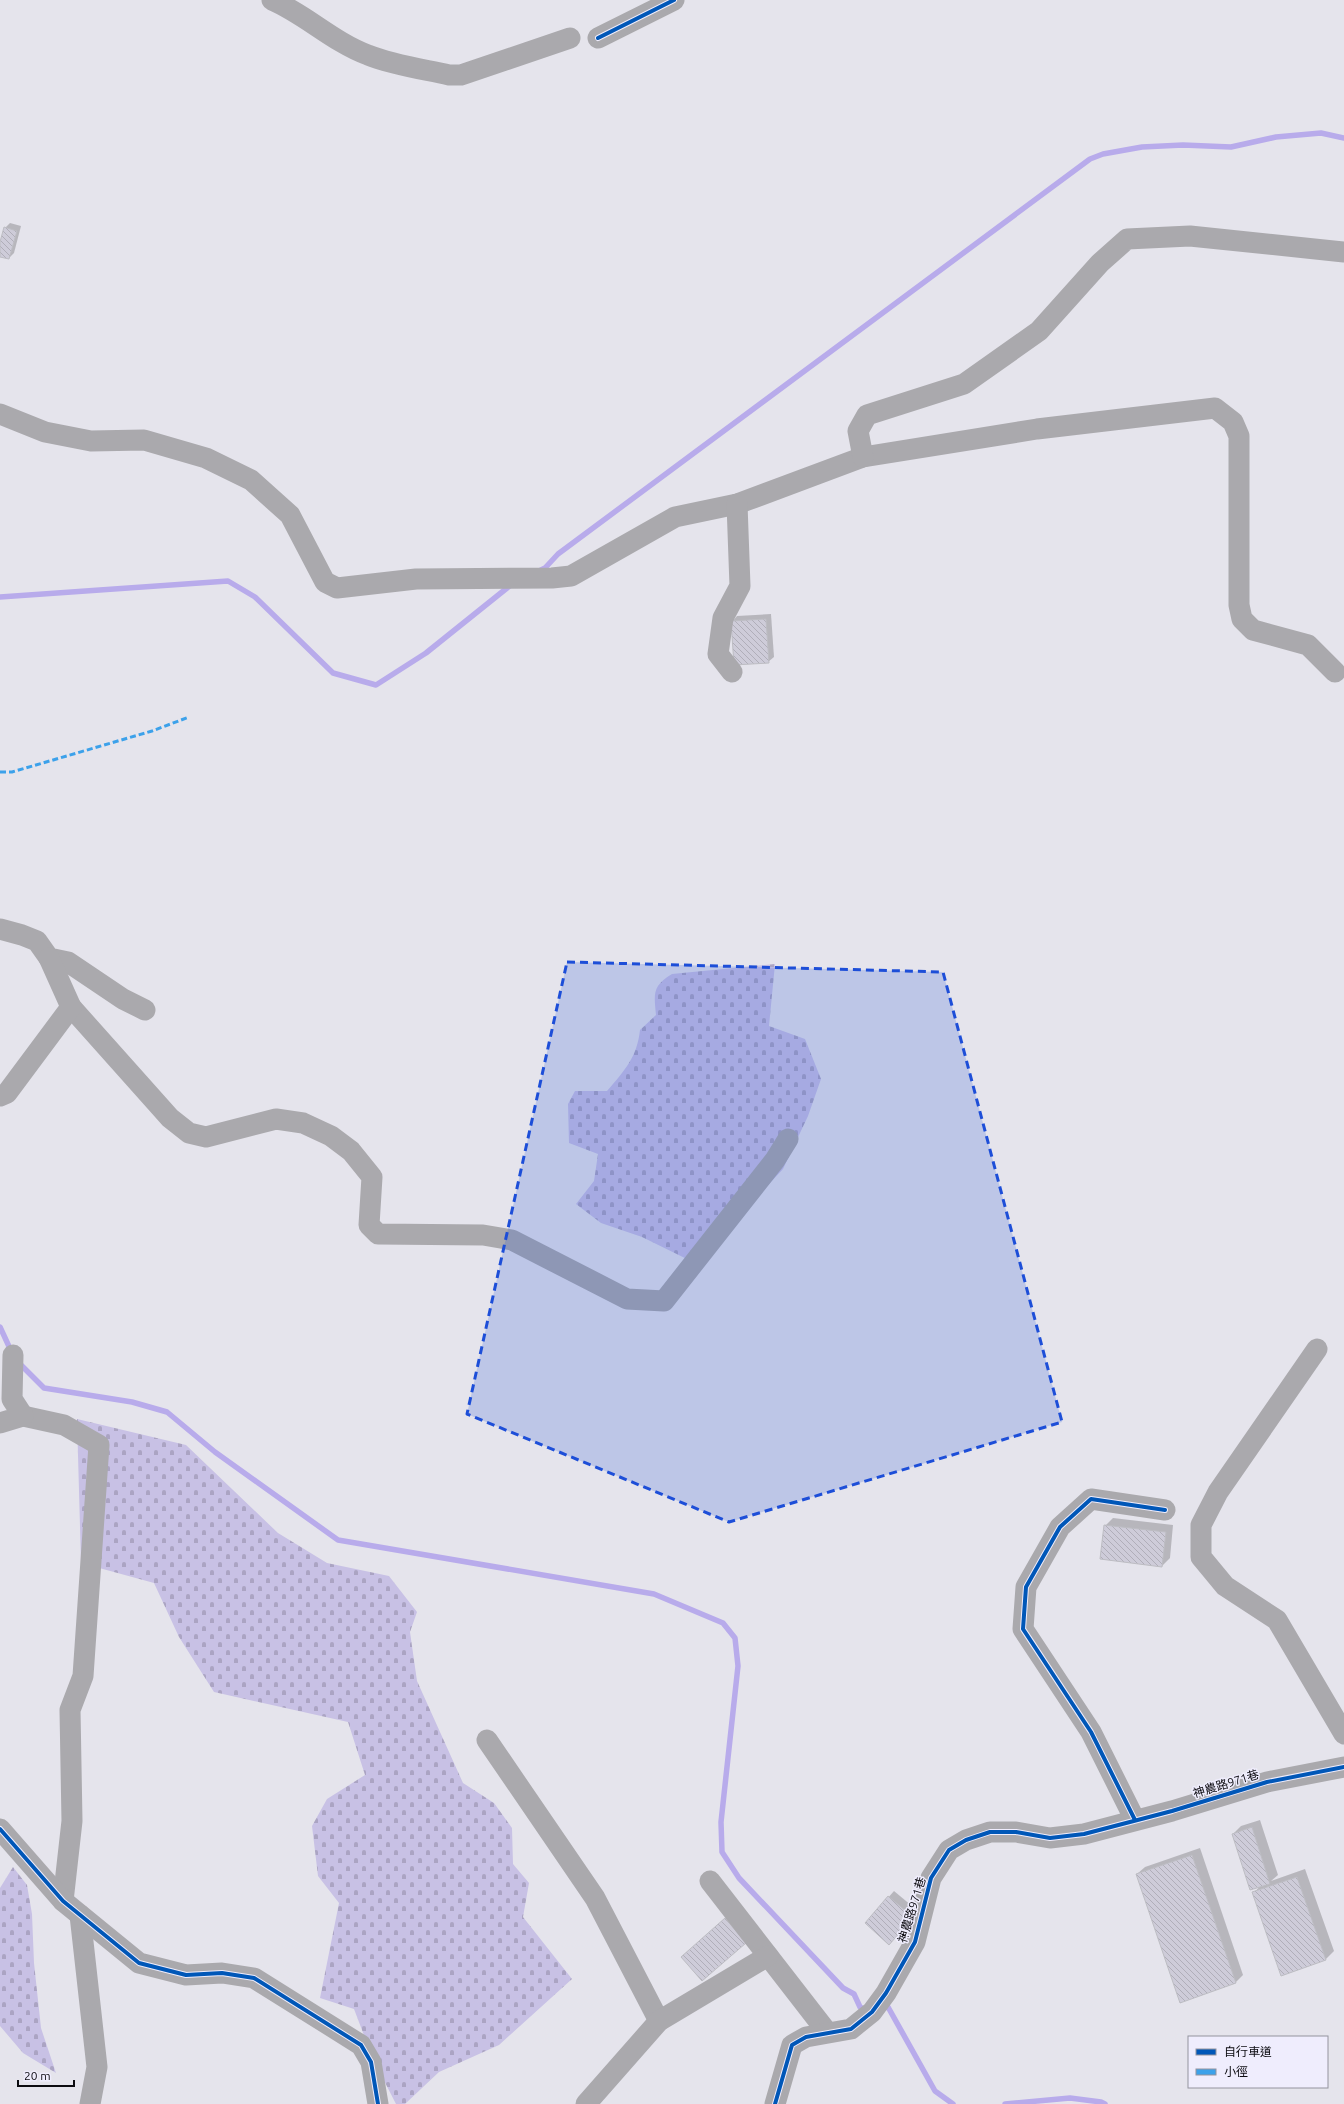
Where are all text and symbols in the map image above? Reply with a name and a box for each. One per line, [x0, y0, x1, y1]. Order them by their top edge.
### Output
street label: 神農路971巷 [1191, 1767, 1260, 1800]
street label: 神農路971巷 [895, 1875, 928, 1944]
legend [1188, 2036, 1328, 2088]
text: 自行車道 [1224, 2045, 1272, 2058]
scale bar [18, 2062, 74, 2088]
text: 小徑 [1224, 2065, 1248, 2078]
text: 20 m [24, 2069, 51, 2082]

